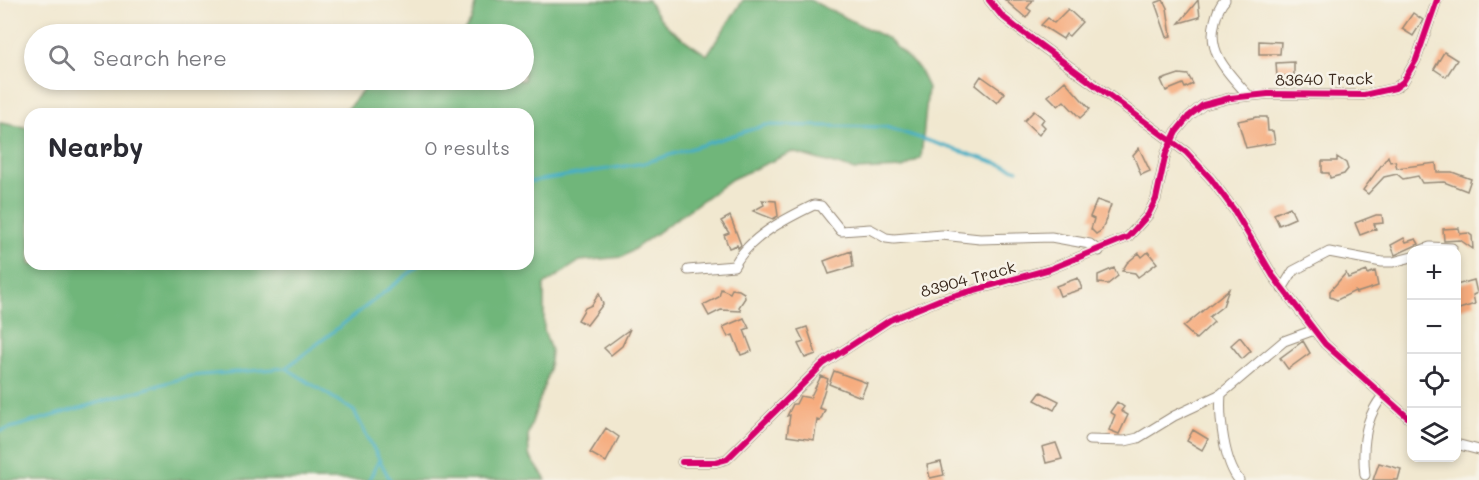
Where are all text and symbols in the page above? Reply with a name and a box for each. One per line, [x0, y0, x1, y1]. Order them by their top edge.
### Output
search box [24, 24, 534, 90]
icon: search [45, 41, 78, 74]
text: Search here [93, 43, 227, 72]
street label: 83640 Track [1275, 67, 1373, 90]
text: Nearby [48, 130, 143, 164]
text: 0 results [425, 134, 510, 160]
map controls [1407, 246, 1461, 462]
button: + [1407, 246, 1461, 300]
street label: 83904 Track [918, 256, 1018, 301]
button: − [1407, 300, 1461, 354]
button: locate [1407, 354, 1461, 408]
button: layers [1407, 408, 1461, 462]

